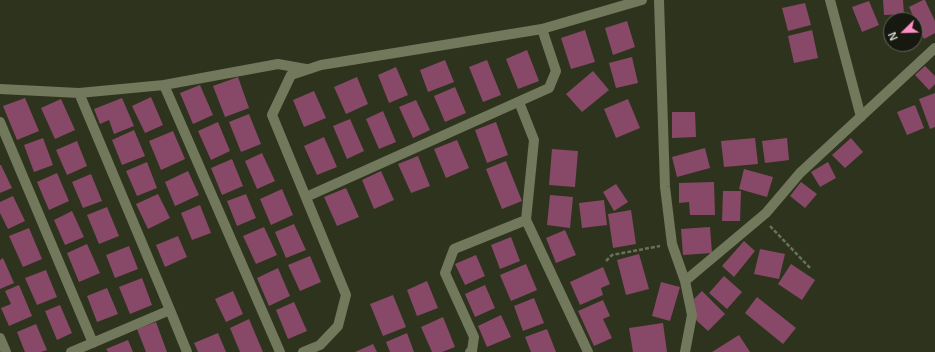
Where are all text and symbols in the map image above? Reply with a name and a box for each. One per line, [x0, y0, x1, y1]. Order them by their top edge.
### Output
north arrow [883, 12, 923, 52]
text: N [886, 30, 900, 42]

